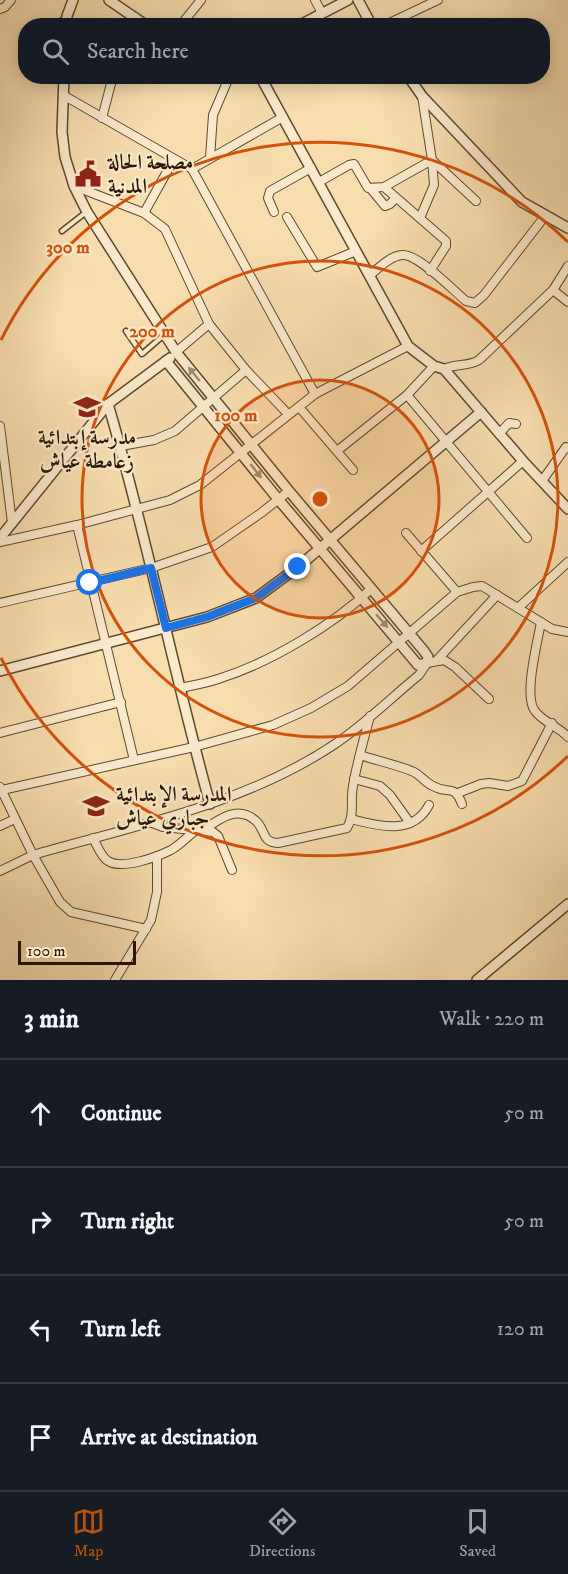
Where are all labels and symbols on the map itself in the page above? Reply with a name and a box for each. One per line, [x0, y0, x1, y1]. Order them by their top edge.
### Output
place label: مصلحة الحالة المدنية [106, 150, 193, 200]
public building icon: مصلحة الحالة المدنية [73, 159, 103, 189]
text: 300 m [46, 237, 90, 259]
text: 200 m [129, 321, 175, 343]
one-way arrow [189, 367, 201, 382]
school or university icon: مدرسة إبتدائية زعامطة عياش [72, 392, 102, 422]
text: 100 m [214, 405, 258, 427]
place label: مدرسة إبتدائية زعامطة عياش [38, 425, 136, 475]
one-way arrow [250, 463, 263, 479]
centre of rings [310, 489, 330, 509]
route end [284, 553, 310, 579]
route start [76, 569, 102, 595]
one-way arrow [375, 613, 388, 629]
place label: المدرسة الإبتدائية جباري عياش [116, 782, 231, 835]
school or university icon: المدرسة الإبتدائية جباري عياش [81, 791, 111, 821]
scale bar [18, 938, 136, 965]

